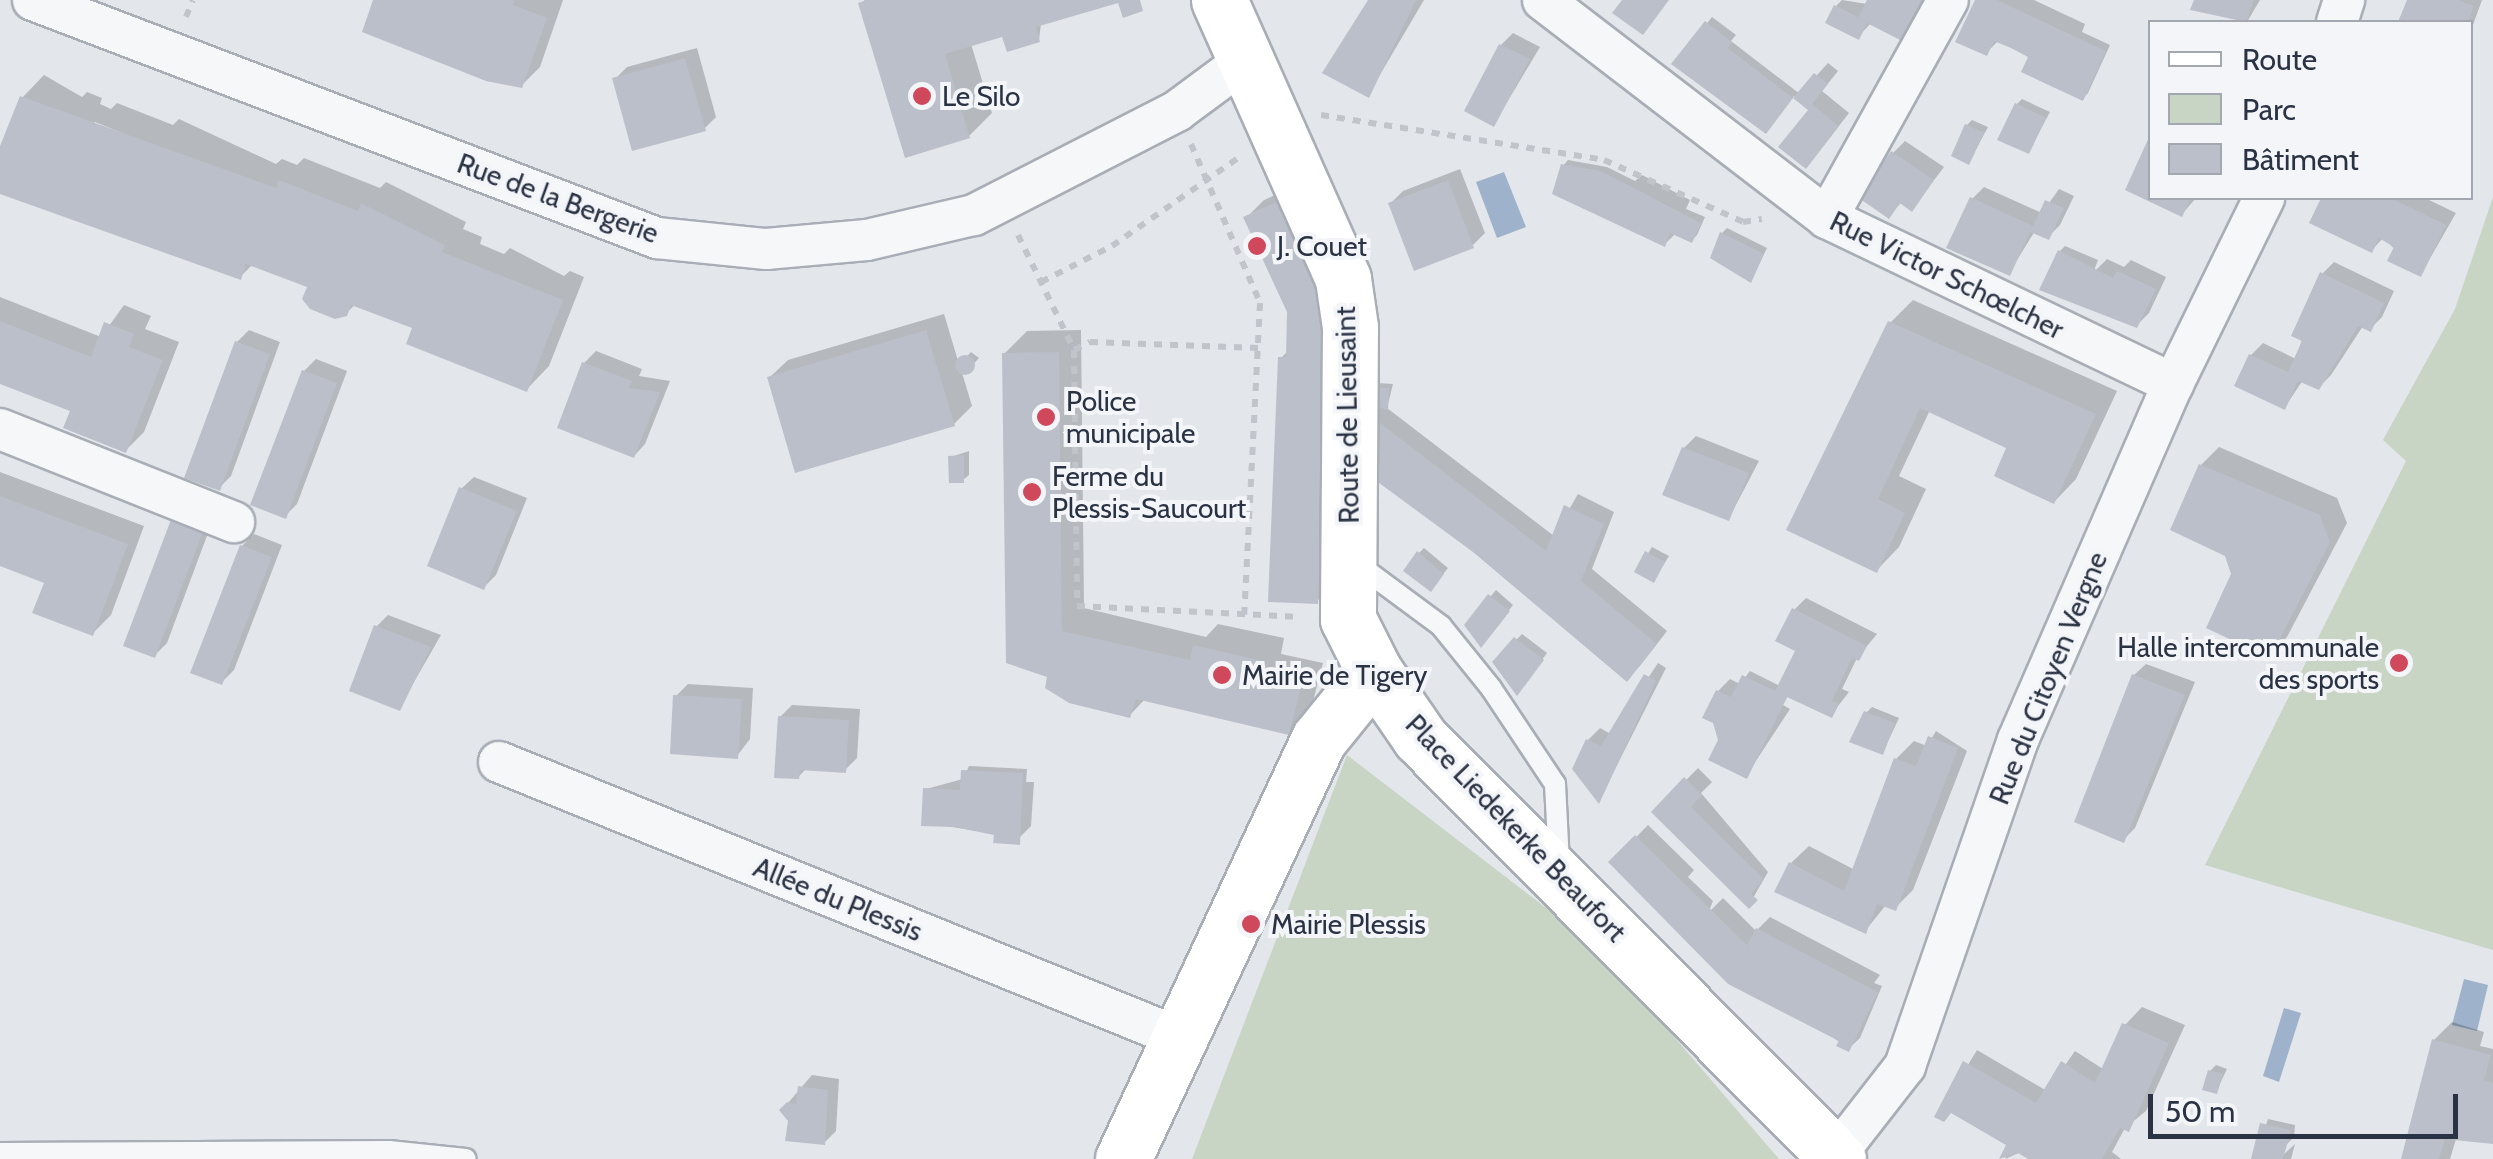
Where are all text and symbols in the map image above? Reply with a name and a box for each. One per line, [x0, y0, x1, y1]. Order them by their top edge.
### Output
legend [2148, 20, 2473, 200]
text: Route [2242, 41, 2317, 78]
place label: Le Silo [942, 79, 1020, 113]
marker: Le Silo [911, 85, 933, 107]
text: Parc [2242, 91, 2296, 128]
text: Bâtiment [2242, 141, 2359, 178]
street label: Rue de la Bergerie [453, 146, 663, 250]
street label: Rue Victor Schœlcher [1825, 204, 2069, 346]
place label: J. Couet [1277, 229, 1367, 263]
marker: J. Couet [1246, 235, 1268, 257]
street label: Route de Lieusaint [1328, 306, 1366, 524]
place label: Police municipale [1066, 384, 1195, 450]
marker: Police municipale [1035, 406, 1057, 428]
place label: Ferme du Plessis-Saucourt [1052, 459, 1246, 525]
marker: Ferme du Plessis-Saucourt [1021, 481, 1043, 503]
street label: Rue du Citoyen Vergne [1982, 547, 2114, 809]
place label: Halle intercommunale des sports [2117, 630, 2379, 696]
marker: Halle intercommunale des sports [2388, 652, 2410, 674]
place label: Mairie de Tigery [1242, 658, 1427, 692]
marker: Mairie de Tigery [1211, 664, 1233, 686]
street label: Place Liedekerke Beaufort [1399, 707, 1633, 949]
street label: Allée du Plessis [749, 850, 927, 948]
place label: Mairie Plessis [1271, 907, 1426, 941]
marker: Mairie Plessis [1240, 913, 1262, 935]
scale bar [2153, 1074, 2463, 1136]
text: 50 m [2165, 1093, 2235, 1130]

